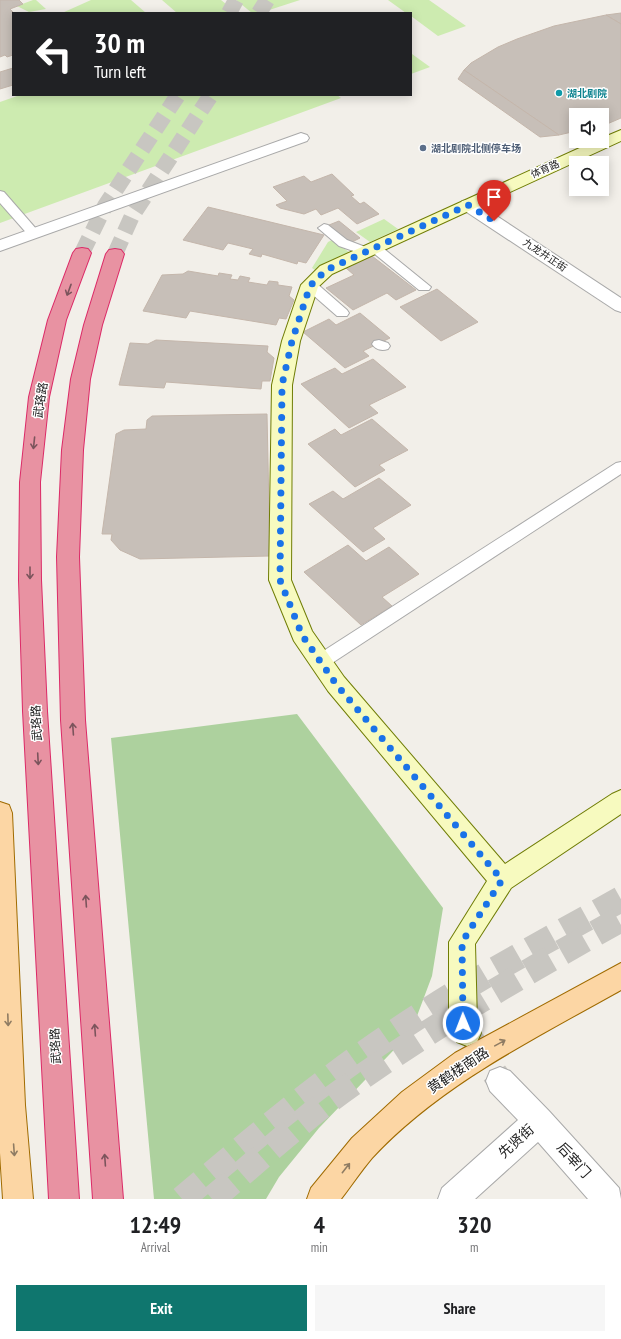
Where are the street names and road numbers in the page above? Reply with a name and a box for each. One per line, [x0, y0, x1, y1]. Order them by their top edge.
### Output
street label: 体育路 [529, 157, 561, 181]
street label: 九龙井正街 [521, 236, 569, 274]
street label: 武珞路 [30, 381, 50, 419]
street label: 武珞路 [28, 705, 44, 741]
street label: 武珞路 [47, 1028, 63, 1064]
street label: 黄鹤楼南路 [424, 1043, 492, 1097]
street label: 先贤街 [494, 1120, 538, 1162]
street label: 后宰门 [553, 1138, 595, 1182]

